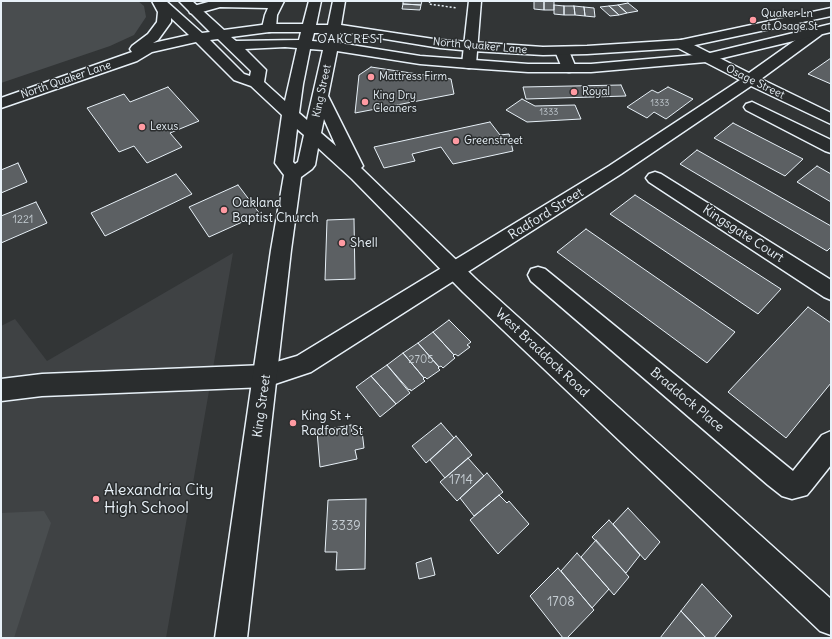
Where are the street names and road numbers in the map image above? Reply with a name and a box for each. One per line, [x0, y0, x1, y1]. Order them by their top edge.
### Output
street label: North Quaker Lane [432, 35, 528, 57]
street label: North Quaker Lane [19, 58, 113, 102]
street label: Osage Street [723, 62, 787, 102]
street label: King Street [310, 63, 334, 119]
street label: Radford Street [506, 185, 586, 243]
street label: Kingsgate Court [699, 202, 787, 266]
street label: West Braddock Road [492, 306, 592, 400]
street label: Braddock Place [647, 365, 727, 435]
street label: King Street [250, 373, 274, 439]

